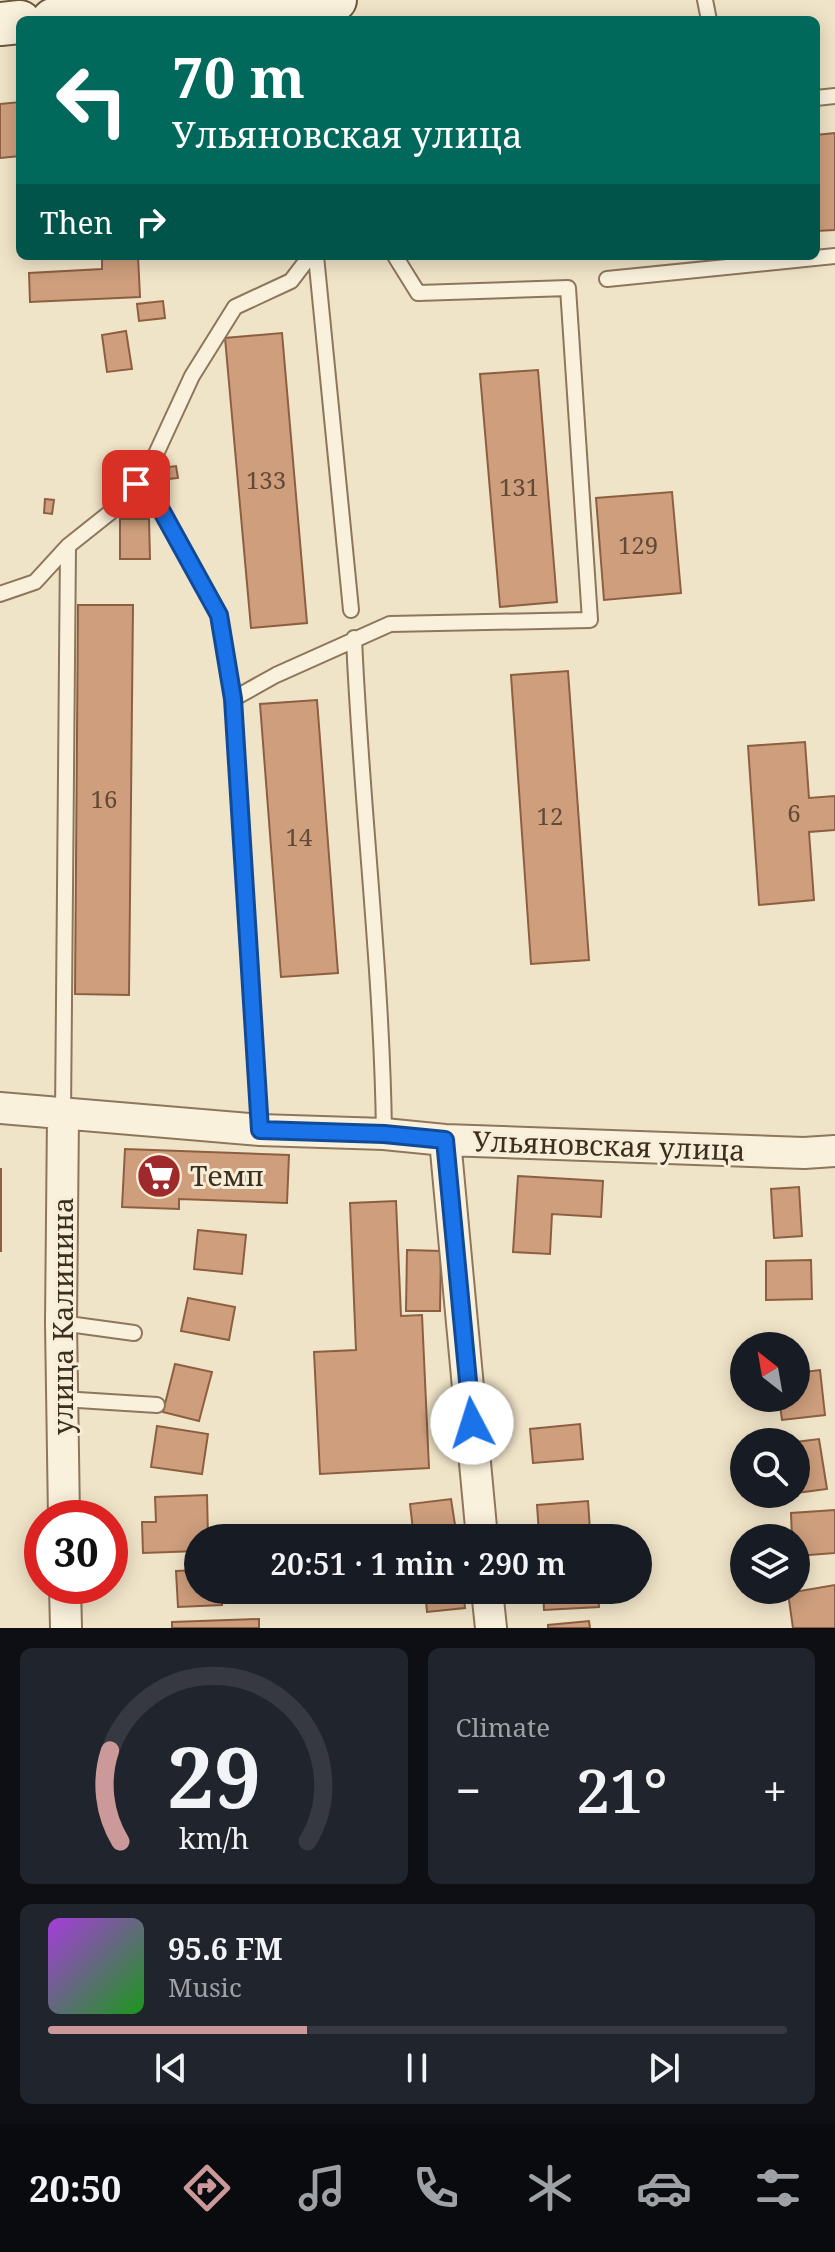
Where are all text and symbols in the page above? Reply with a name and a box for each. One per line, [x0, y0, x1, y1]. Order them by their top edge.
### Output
text: 70 m [172, 38, 305, 114]
icon: left [40, 48, 144, 152]
text: Ульяновская улица [172, 110, 523, 159]
icon: right [129, 200, 173, 244]
text: Then [40, 202, 113, 243]
pin [102, 450, 170, 518]
icon: arrive [114, 462, 158, 506]
house number: 133 [246, 463, 286, 496]
house number: 131 [499, 470, 539, 503]
house number: 129 [618, 528, 658, 561]
house number: 16 [91, 782, 117, 815]
house number: 6 [787, 796, 801, 829]
house number: 12 [537, 799, 563, 832]
house number: 14 [286, 820, 313, 853]
street label: Ульяновская улица [472, 1121, 746, 1169]
supermarket icon: Темп [135, 1152, 183, 1200]
place label: Темп [190, 1156, 264, 1194]
street label: улица Калинина [43, 1197, 81, 1435]
north arrow [730, 1332, 810, 1412]
map controls [730, 1332, 810, 1604]
position arrow [430, 1381, 514, 1465]
button: search [730, 1428, 810, 1508]
speed limit sign: 30 [24, 1500, 128, 1604]
button: layers [730, 1524, 810, 1604]
text: 20:51 · 1 min · 290 m [270, 1543, 566, 1584]
text: Climate [456, 1709, 550, 1745]
text: 29 [167, 1719, 261, 1832]
text: 21° [576, 1749, 667, 1831]
text: − [456, 1760, 481, 1820]
text: + [762, 1760, 787, 1820]
text: km/h [179, 1818, 249, 1857]
text: 95.6 FM [168, 1928, 283, 1969]
text: Music [168, 1969, 242, 2005]
icon: previous [149, 2046, 193, 2090]
icon: pause [395, 2046, 439, 2090]
icon: next [642, 2046, 686, 2090]
icon: directions [179, 2160, 235, 2216]
icon: music [294, 2160, 350, 2216]
icon: phone [408, 2160, 464, 2216]
icon: climate [522, 2160, 578, 2216]
icon: car [636, 2160, 692, 2216]
icon: filters [750, 2160, 806, 2216]
text: 20:50 [29, 2164, 121, 2213]

